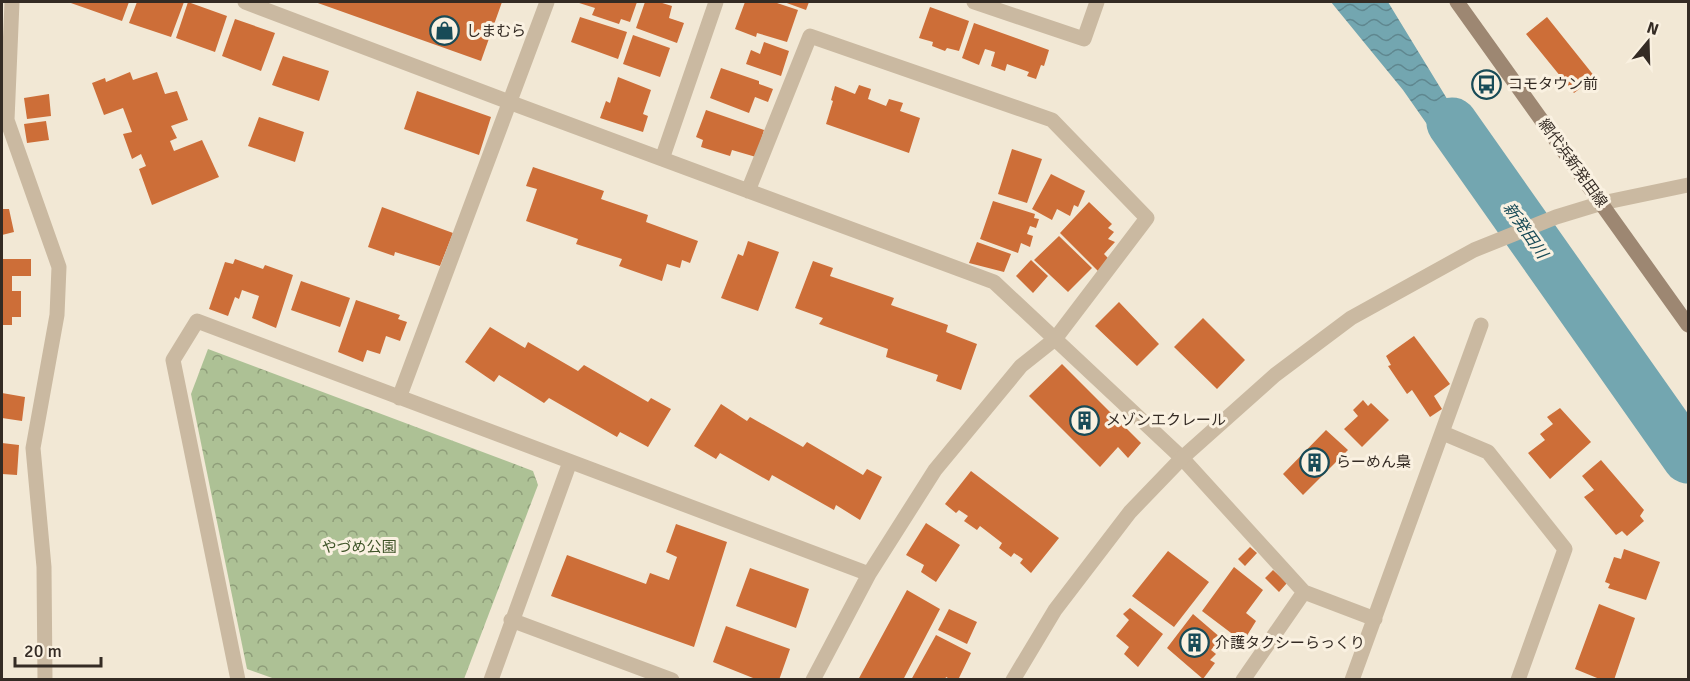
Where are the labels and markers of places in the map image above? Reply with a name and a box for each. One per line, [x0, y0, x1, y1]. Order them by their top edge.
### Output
shop icon: しまむら [429, 15, 461, 47]
place label: しまむら [466, 22, 526, 40]
bus stop icon: コモタウン前 [1471, 68, 1503, 100]
place label: コモタウン前 [1508, 75, 1598, 93]
building icon: メゾンエクレール [1069, 404, 1101, 436]
place label: メゾンエクレール [1106, 411, 1226, 429]
building icon: らーめん梟 [1299, 446, 1331, 478]
place label: らーめん梟 [1336, 453, 1411, 471]
building icon: 介護タクシーらっくり [1178, 627, 1210, 659]
place label: 介護タクシーらっくり [1215, 634, 1365, 652]

